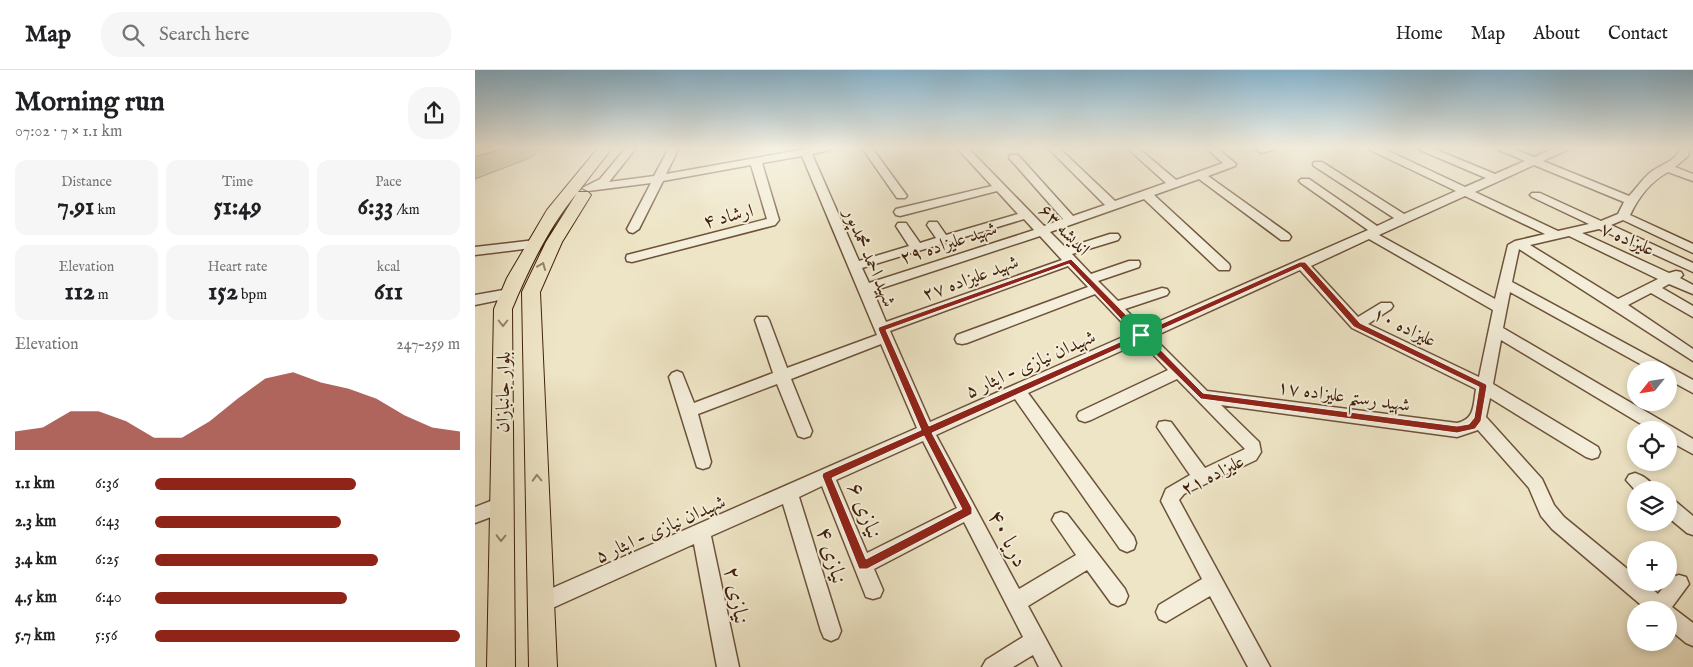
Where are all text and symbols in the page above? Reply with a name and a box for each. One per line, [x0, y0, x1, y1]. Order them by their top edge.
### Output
search box [101, 12, 451, 57]
text: Map [25, 19, 71, 50]
icon: search [119, 21, 147, 49]
text: Search here [159, 23, 250, 47]
text: Home [1396, 23, 1443, 46]
text: Map [1471, 23, 1505, 46]
text: About [1533, 23, 1580, 46]
text: Contact [1608, 23, 1668, 46]
text: Morning run [15, 85, 165, 120]
button: share [408, 87, 460, 139]
text: 07:02 · 7 × 1.1 km [15, 122, 122, 142]
text: Distance [61, 173, 112, 191]
text: Time [222, 173, 253, 191]
text: Pace [375, 173, 402, 191]
text: 7.91 [57, 191, 94, 223]
text: 51:49 [213, 191, 262, 223]
text: 6:33 [358, 191, 393, 223]
street label: ارشاد ۴ [701, 199, 756, 235]
street label: اندیشه ۶۳ [1033, 199, 1094, 262]
text: km [94, 201, 116, 219]
text: /km [393, 201, 419, 219]
street label: شهید احمد محمدپور [837, 203, 901, 311]
street label: شهید علیزاده ۲۹ [897, 217, 1000, 271]
street label: علیزاده ۷ [1596, 217, 1658, 262]
street label: شهید علیزاده ۲۷ [919, 250, 1022, 307]
text: Elevation [59, 258, 114, 276]
text: Heart rate [208, 258, 267, 276]
text: kcal [377, 258, 400, 276]
one-way arrow [536, 262, 546, 270]
text: 112 [64, 276, 95, 308]
text: 152 [208, 276, 238, 308]
text: 611 [374, 276, 403, 308]
text: m [95, 286, 109, 304]
text: bpm [238, 286, 267, 304]
street label: علیزاده ۱۰ [1368, 302, 1440, 353]
pin [1120, 314, 1162, 356]
one-way arrow [498, 320, 508, 328]
icon: arrive [1127, 321, 1155, 349]
street label: شهیدان نیازی - ایثار ۵ [962, 325, 1100, 404]
text: Elevation [15, 335, 78, 355]
text: 247–259 m [396, 335, 460, 355]
street label: بلوار جانبازان [491, 351, 517, 433]
north arrow [1627, 361, 1677, 411]
map controls [1627, 361, 1677, 651]
street label: ۱۷ شهید رستم علیزاده [1275, 376, 1412, 424]
button: locate [1627, 421, 1677, 471]
street label: علیزاده ۲۱ [1177, 450, 1248, 502]
text: 1.1 km [15, 474, 55, 494]
text: 6:36 [95, 474, 119, 494]
one-way arrow [531, 474, 542, 482]
street label: نیازی ۶ [840, 479, 888, 543]
button: layers [1627, 481, 1677, 531]
street label: شهیدان نیازی - ایثار ۵ [592, 490, 730, 569]
street label: دریا ۴۰ [981, 505, 1034, 573]
text: 2.3 km [15, 512, 56, 532]
text: 6:43 [95, 512, 120, 532]
street label: نیازی ۴ [809, 524, 853, 587]
one-way arrow [496, 535, 506, 543]
button: + [1627, 541, 1677, 591]
text: 3.4 km [15, 550, 57, 570]
text: 6:25 [95, 550, 119, 570]
street label: نیازی ۲ [717, 564, 755, 627]
text: 4.5 km [15, 588, 57, 608]
text: 6:40 [95, 588, 122, 608]
button: − [1627, 601, 1677, 651]
text: 5.7 km [15, 626, 55, 646]
text: 5:56 [95, 626, 118, 646]

